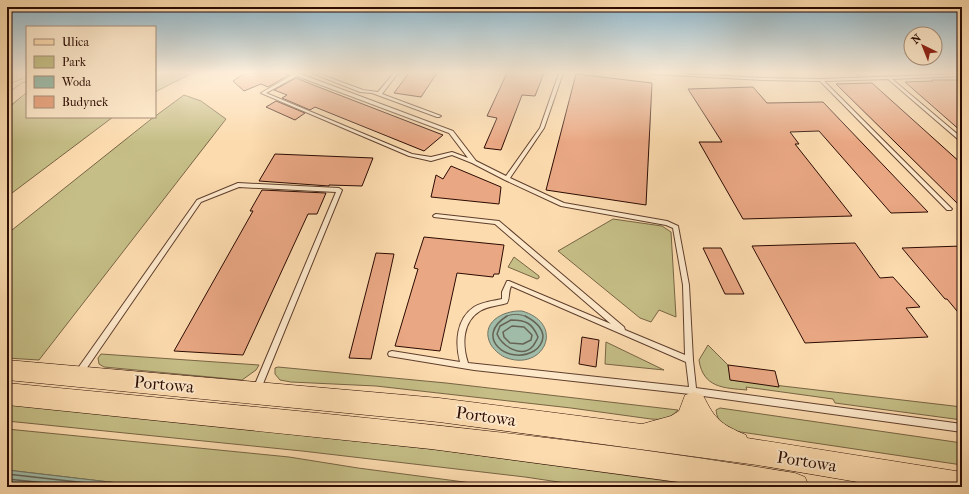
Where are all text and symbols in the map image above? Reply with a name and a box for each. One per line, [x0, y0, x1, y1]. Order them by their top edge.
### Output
legend [26, 26, 156, 118]
north arrow [903, 26, 943, 66]
text: N [909, 31, 924, 47]
text: Ulica [62, 35, 89, 49]
text: Park [62, 55, 87, 69]
text: Woda [61, 75, 92, 89]
text: Budynek [62, 95, 109, 109]
street label: Portowa [133, 371, 195, 397]
street label: Portowa [455, 402, 517, 430]
street label: Portowa [776, 446, 839, 476]

